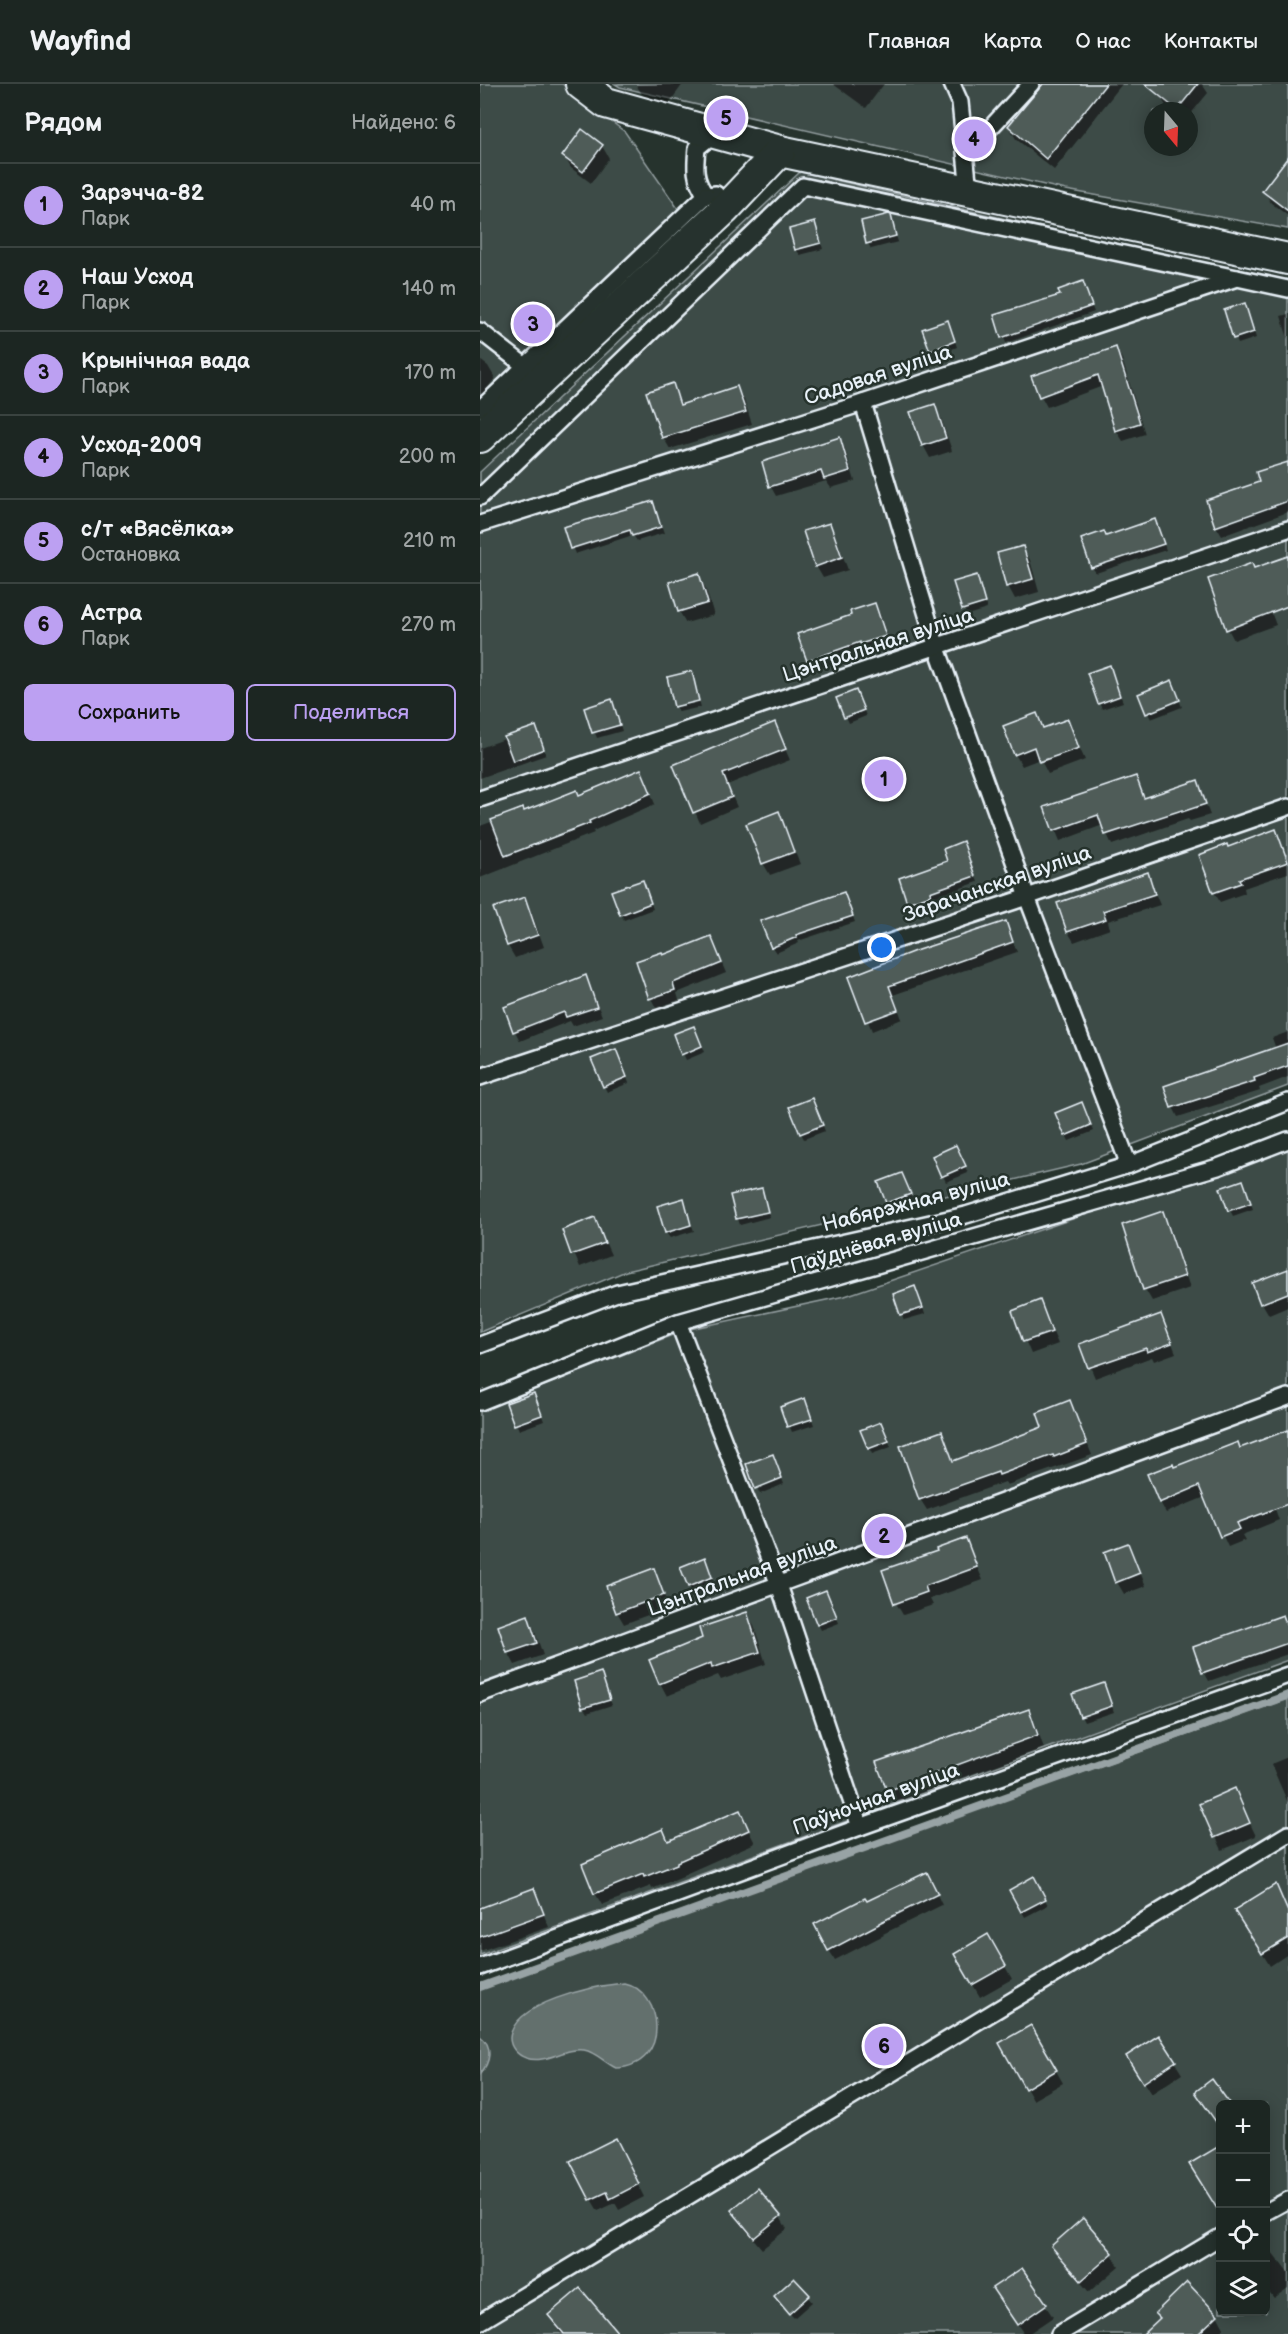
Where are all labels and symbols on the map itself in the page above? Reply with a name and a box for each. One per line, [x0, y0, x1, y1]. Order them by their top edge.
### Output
pin: 5 [706, 96, 746, 141]
north arrow [1144, 102, 1198, 156]
pin: 4 [954, 116, 994, 162]
pin: 3 [514, 302, 552, 346]
street label: Садовая вуліца [801, 339, 955, 411]
street label: Цэнтральная вуліца [779, 602, 977, 688]
pin: 1 [864, 756, 904, 802]
street label: Зарачанская вуліца [900, 840, 1095, 928]
your location [867, 933, 896, 962]
street label: Набярэжная вуліца [820, 1166, 1013, 1237]
street label: Паўднёвая вуліца [787, 1206, 965, 1279]
pin: 2 [864, 1514, 904, 1558]
street label: Цэнтральная вуліца [644, 1530, 840, 1622]
street label: Паўночная вуліца [789, 1757, 963, 1841]
pin: 6 [864, 2024, 904, 2068]

